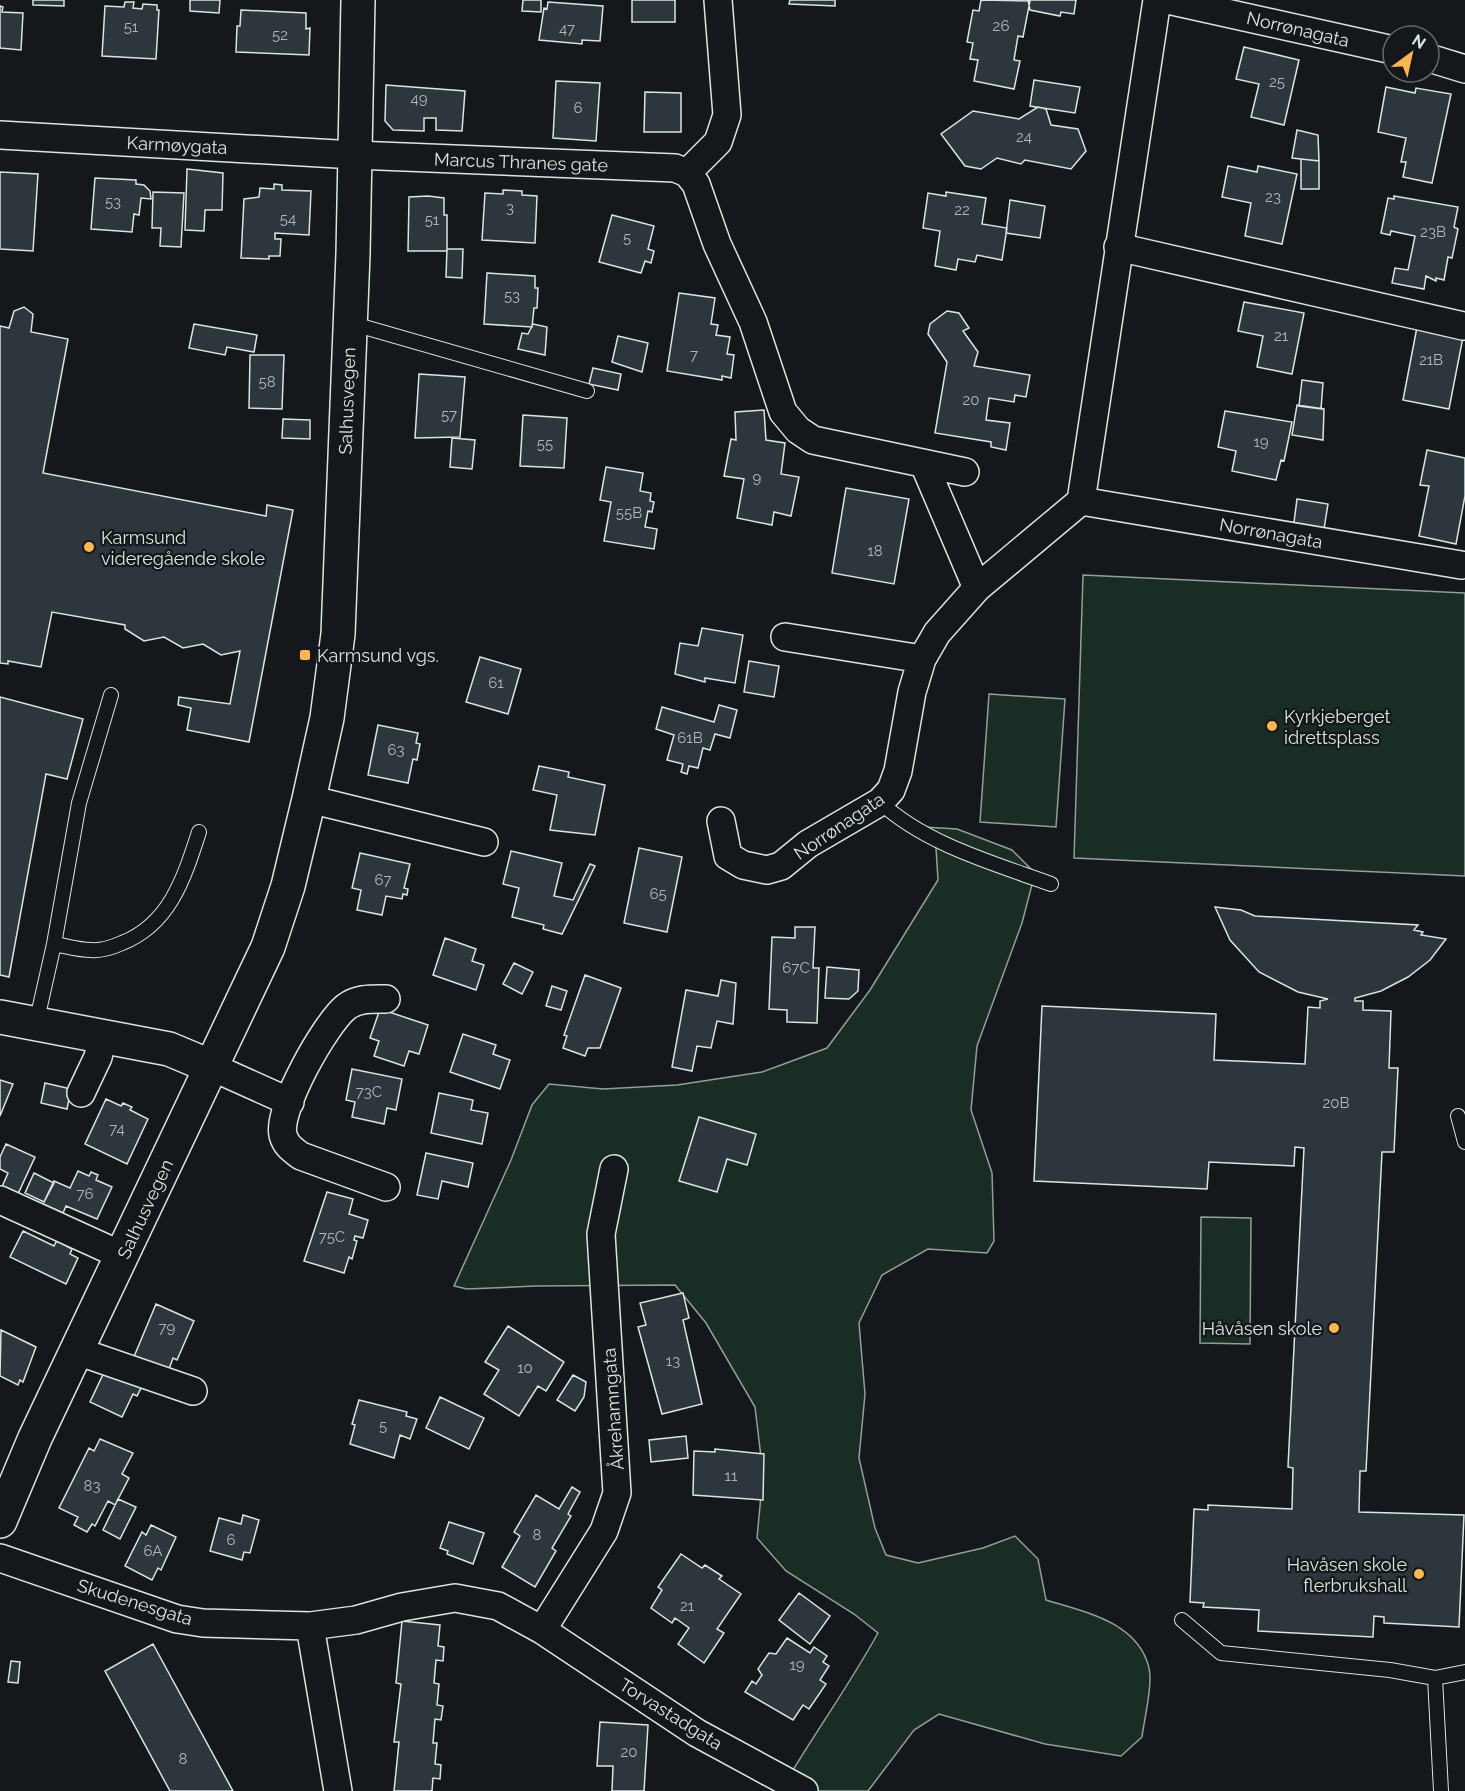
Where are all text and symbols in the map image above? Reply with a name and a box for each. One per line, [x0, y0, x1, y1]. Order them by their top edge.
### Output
street label: Norrønagata [1245, 7, 1351, 51]
house number: 26 [993, 17, 1009, 35]
house number: 51 [124, 18, 139, 36]
house number: 47 [559, 20, 575, 38]
north arrow [1381, 24, 1441, 84]
house number: 52 [272, 26, 288, 44]
text: N [1409, 31, 1429, 53]
house number: 25 [1269, 73, 1285, 91]
house number: 49 [411, 90, 428, 108]
house number: 6 [573, 99, 583, 117]
house number: 24 [1016, 128, 1032, 146]
street label: Karmøygata [126, 132, 228, 158]
street label: Marcus Thranes gate [434, 148, 609, 176]
house number: 23 [1265, 188, 1281, 206]
house number: 53 [105, 193, 121, 211]
house number: 3 [506, 199, 514, 217]
house number: 22 [954, 201, 970, 219]
house number: 54 [280, 210, 296, 228]
house number: 51 [425, 211, 440, 229]
house number: 23B [1420, 223, 1446, 241]
house number: 5 [623, 229, 631, 247]
house number: 53 [504, 287, 520, 305]
house number: 21 [1274, 327, 1289, 345]
house number: 7 [690, 346, 698, 364]
street label: Salhusvegen [335, 347, 359, 455]
house number: 21B [1419, 351, 1443, 369]
house number: 58 [258, 373, 276, 391]
house number: 20 [963, 391, 980, 409]
house number: 57 [441, 406, 457, 424]
house number: 19 [1253, 433, 1269, 451]
house number: 55 [537, 435, 553, 453]
house number: 9 [753, 469, 762, 487]
house number: 55B [616, 504, 642, 522]
street label: Norrønagata [1218, 514, 1324, 552]
place label: Karmsund videregående skole [101, 527, 266, 569]
marker: Karmsund videregående skole [82, 540, 96, 554]
house number: 18 [867, 542, 883, 560]
place label: Karmsund vgs. [317, 645, 439, 666]
marker: Karmsund vgs. [298, 648, 312, 662]
house number: 61 [488, 674, 504, 692]
place label: Kyrkjeberget idrettsplass [1284, 706, 1391, 748]
marker: Kyrkjeberget idrettsplass [1265, 719, 1279, 733]
house number: 61B [677, 729, 703, 747]
house number: 63 [387, 741, 405, 759]
street label: Norrønagata [790, 788, 888, 864]
house number: 67 [374, 871, 392, 889]
house number: 65 [649, 885, 667, 903]
house number: 67C [782, 959, 810, 977]
house number: 73C [356, 1083, 382, 1101]
house number: 20B [1323, 1094, 1350, 1112]
house number: 74 [109, 1120, 125, 1138]
street label: Salhusvegen [113, 1156, 177, 1262]
house number: 76 [76, 1185, 94, 1203]
house number: 75C [319, 1228, 345, 1246]
place label: Håvåsen skole [1202, 1318, 1322, 1339]
house number: 79 [159, 1319, 176, 1337]
marker: Håvåsen skole [1327, 1321, 1341, 1335]
street label: Åkrehamngata [597, 1347, 628, 1471]
house number: 13 [666, 1352, 680, 1370]
house number: 10 [517, 1359, 533, 1377]
house number: 5 [379, 1417, 387, 1435]
house number: 11 [725, 1467, 738, 1485]
house number: 83 [84, 1477, 100, 1495]
house number: 8 [533, 1526, 542, 1544]
house number: 6 [226, 1531, 236, 1549]
house number: 6A [144, 1542, 162, 1560]
place label: Havåsen skole flerbrukshall [1287, 1554, 1407, 1596]
marker: Havåsen skole flerbrukshall [1412, 1567, 1426, 1581]
street label: Skudenesgata [75, 1575, 195, 1629]
house number: 21 [680, 1597, 695, 1615]
house number: 19 [789, 1656, 805, 1674]
street label: Torvastadgata [616, 1674, 726, 1754]
house number: 20 [621, 1743, 638, 1761]
house number: 8 [179, 1750, 188, 1768]

